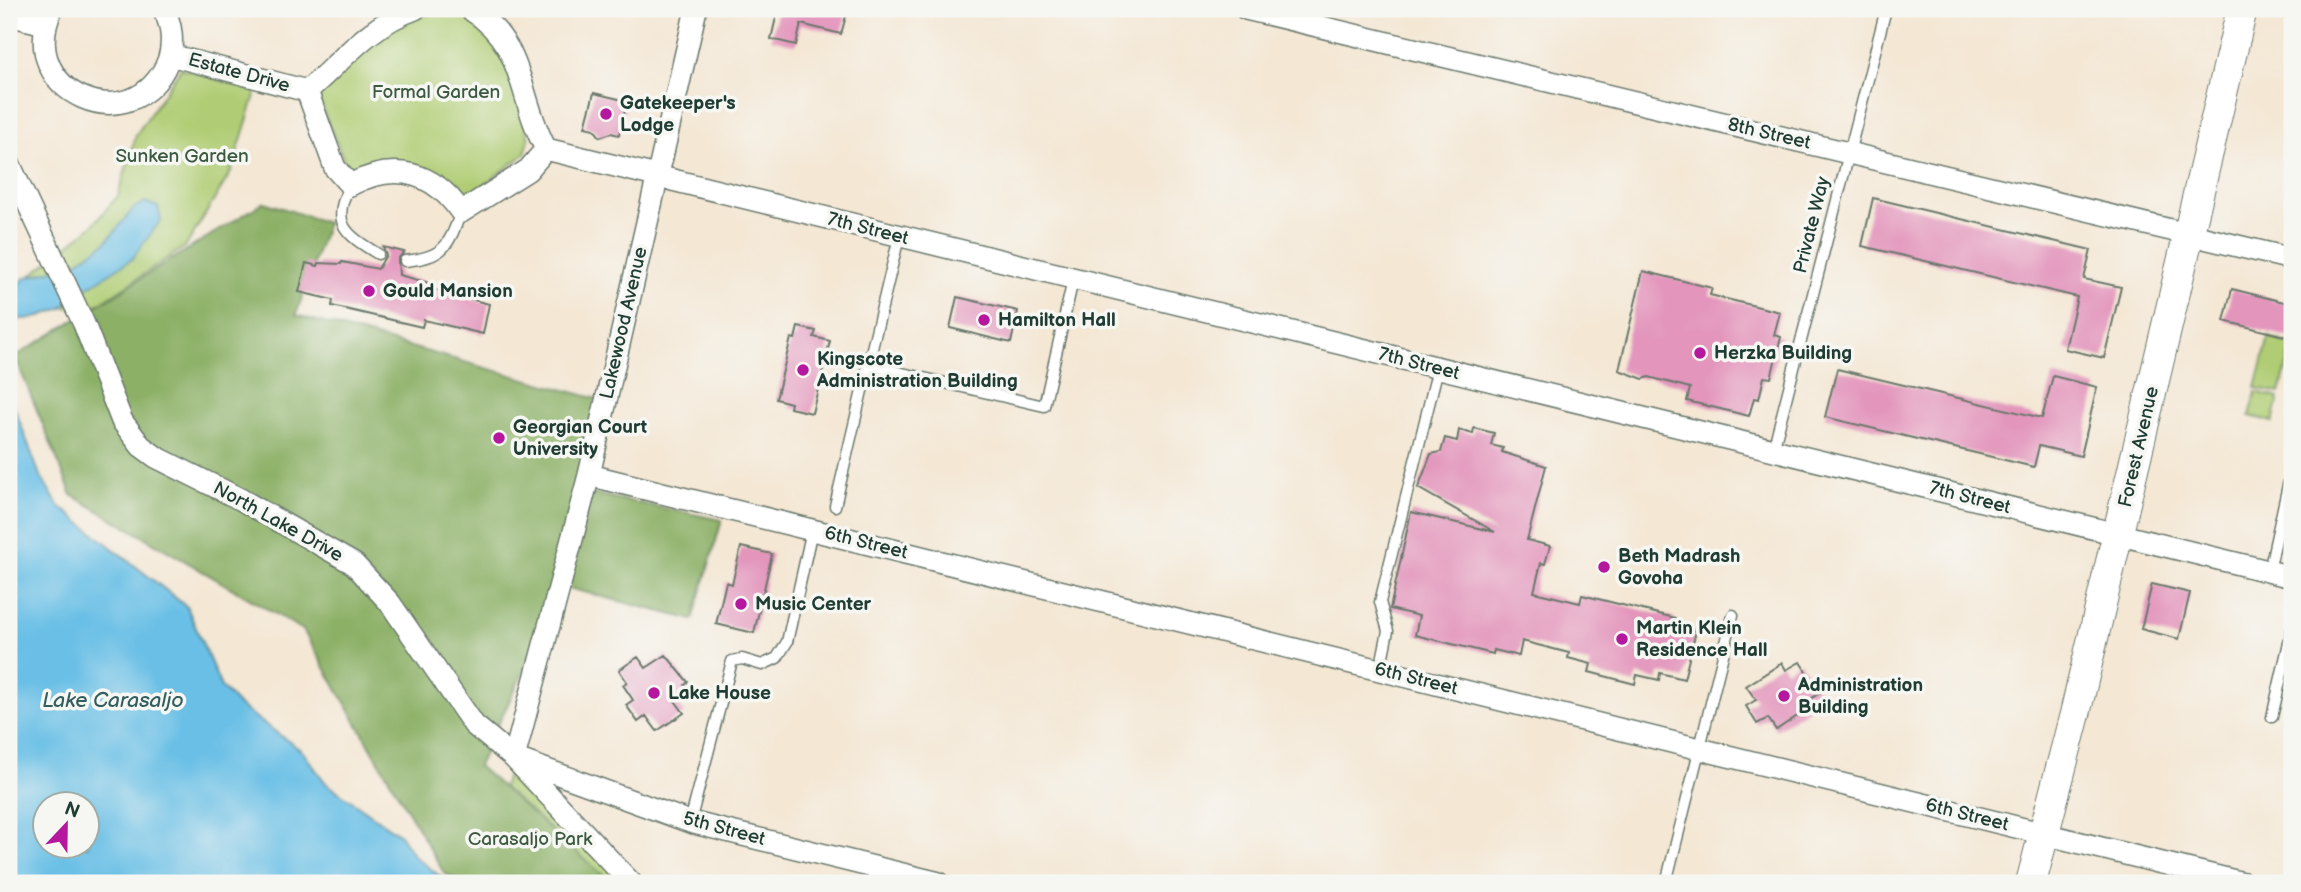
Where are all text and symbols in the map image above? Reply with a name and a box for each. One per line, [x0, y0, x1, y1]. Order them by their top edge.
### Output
street label: Estate Drive [186, 48, 292, 98]
park label: Formal Garden [372, 81, 500, 104]
place label: Gatekeeper's Lodge [620, 92, 736, 137]
marker: Gatekeeper's Lodge [598, 106, 614, 122]
street label: 8th Street [1725, 113, 1813, 155]
park label: Sunken Garden [115, 145, 249, 168]
street label: Private Way [1789, 174, 1835, 276]
street label: 7th Street [825, 208, 911, 250]
street label: Lakewood Avenue [595, 245, 653, 401]
place label: Gould Mansion [383, 280, 513, 303]
marker: Gould Mansion [361, 283, 377, 299]
place label: Hamilton Hall [998, 309, 1116, 332]
marker: Hamilton Hall [976, 312, 992, 328]
place label: Herzka Building [1714, 342, 1852, 365]
street label: 7th Street [1376, 343, 1462, 385]
marker: Herzka Building [1692, 345, 1708, 361]
place label: Kingscote Administration Building [816, 348, 1018, 393]
marker: Kingscote Administration Building [795, 362, 811, 378]
street label: Forest Avenue [2114, 384, 2164, 510]
place label: Georgian Court University [513, 416, 648, 461]
marker: Georgian Court University [491, 430, 507, 446]
street label: North Lake Drive [209, 477, 347, 567]
street label: 7th Street [1927, 477, 2013, 519]
street label: 6th Street [822, 522, 910, 564]
place label: Beth Madrash Govoha [1618, 545, 1740, 590]
marker: Beth Madrash Govoha [1596, 559, 1612, 575]
place label: Music Center [755, 593, 872, 616]
marker: Music Center [733, 596, 749, 612]
place label: Martin Klein Residence Hall [1636, 617, 1768, 662]
marker: Martin Klein Residence Hall [1614, 631, 1630, 647]
street label: 6th Street [1372, 658, 1460, 700]
place label: Administration Building [1797, 674, 1923, 719]
place label: Lake House [668, 682, 771, 705]
marker: Lake House [646, 685, 662, 701]
water label: Lake Carasaljo [42, 688, 184, 713]
marker: Administration Building [1776, 688, 1792, 704]
north arrow [32, 790, 102, 860]
street label: 6th Street [1923, 794, 2011, 836]
text: N [61, 797, 83, 824]
street label: 5th Street [680, 807, 768, 851]
park label: Carasaljo Park [468, 828, 593, 851]

